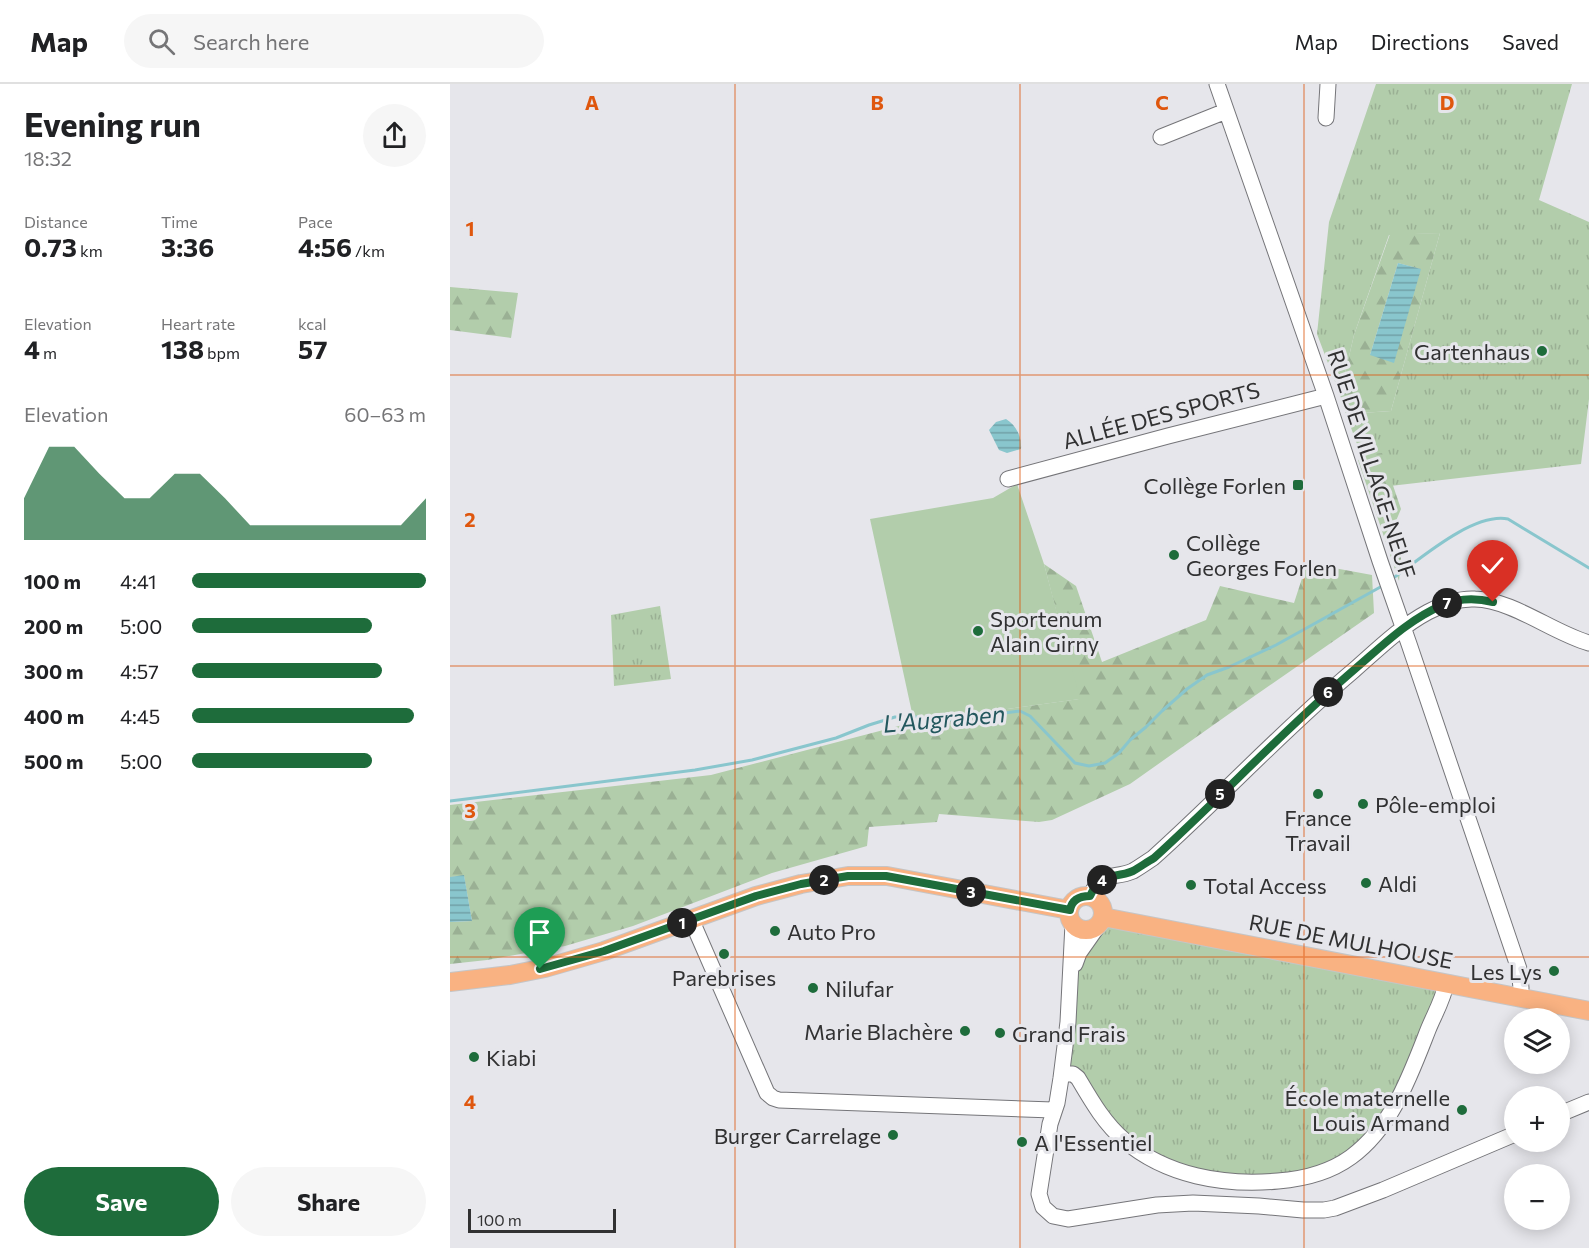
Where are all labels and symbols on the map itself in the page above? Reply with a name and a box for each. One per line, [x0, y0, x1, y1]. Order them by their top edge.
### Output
text: A [585, 90, 599, 114]
text: B [870, 90, 884, 114]
text: C [1155, 90, 1169, 114]
text: D [1440, 90, 1454, 114]
text: 1 [465, 216, 475, 240]
place label: Gartenhaus [1414, 338, 1530, 365]
marker: Gartenhaus [1535, 344, 1549, 358]
street label: RUE DE VILLAGE-NEUF [1322, 346, 1422, 582]
street label: ALLÉE DES SPORTS [1059, 376, 1263, 454]
place label: Collège Forlen [1144, 472, 1286, 499]
marker: Collège Forlen [1291, 478, 1305, 492]
text: 2 [464, 507, 476, 531]
place label: Collège Georges Forlen [1186, 529, 1337, 581]
pin [1467, 540, 1518, 602]
marker: Collège Georges Forlen [1167, 548, 1181, 562]
pin: 7 [1432, 588, 1462, 618]
place label: Sportenum Alain Girny [990, 605, 1102, 657]
marker: Sportenum Alain Girny [971, 624, 985, 638]
pin: 6 [1313, 677, 1343, 707]
water label: L'Augraben [882, 698, 1006, 738]
pin: 5 [1205, 779, 1235, 809]
marker: France Travail [1311, 787, 1325, 801]
place label: Pôle-emploi [1375, 791, 1496, 818]
marker: Pôle-emploi [1356, 797, 1370, 811]
text: 3 [464, 798, 476, 822]
place label: France Travail [1284, 804, 1352, 856]
pin: 2 [809, 865, 839, 895]
pin: 4 [1087, 865, 1117, 895]
place label: Aldi [1378, 870, 1417, 897]
place label: Total Access [1203, 872, 1327, 899]
marker: Aldi [1359, 876, 1373, 890]
pin: 3 [956, 877, 986, 907]
marker: Total Access [1184, 878, 1198, 892]
pin [514, 907, 565, 969]
pin: 1 [667, 908, 697, 938]
street label: RUE DE MULHOUSE [1247, 908, 1455, 974]
place label: Auto Pro [787, 918, 876, 945]
marker: Auto Pro [768, 924, 782, 938]
marker: Parebrises [717, 947, 731, 961]
place label: Les Lys [1470, 958, 1542, 985]
place label: Parebrises [672, 964, 776, 991]
marker: Les Lys [1547, 964, 1561, 978]
place label: Nilufar [825, 975, 894, 1002]
marker: Nilufar [806, 981, 820, 995]
place label: Marie Blachère [804, 1018, 953, 1045]
place label: Grand Frais [1012, 1020, 1126, 1047]
marker: Marie Blachère [958, 1024, 972, 1038]
marker: Grand Frais [993, 1026, 1007, 1040]
place label: Kiabi [486, 1044, 537, 1071]
marker: Kiabi [467, 1050, 481, 1064]
place label: École maternelle Louis Armand [1285, 1084, 1450, 1136]
text: 4 [464, 1089, 476, 1113]
marker: École maternelle Louis Armand [1455, 1103, 1469, 1117]
place label: Burger Carrelage [714, 1122, 881, 1149]
marker: Burger Carrelage [886, 1128, 900, 1142]
place label: A l'Essentiel [1034, 1129, 1153, 1156]
marker: A l'Essentiel [1015, 1135, 1029, 1149]
scale bar [468, 1206, 616, 1234]

